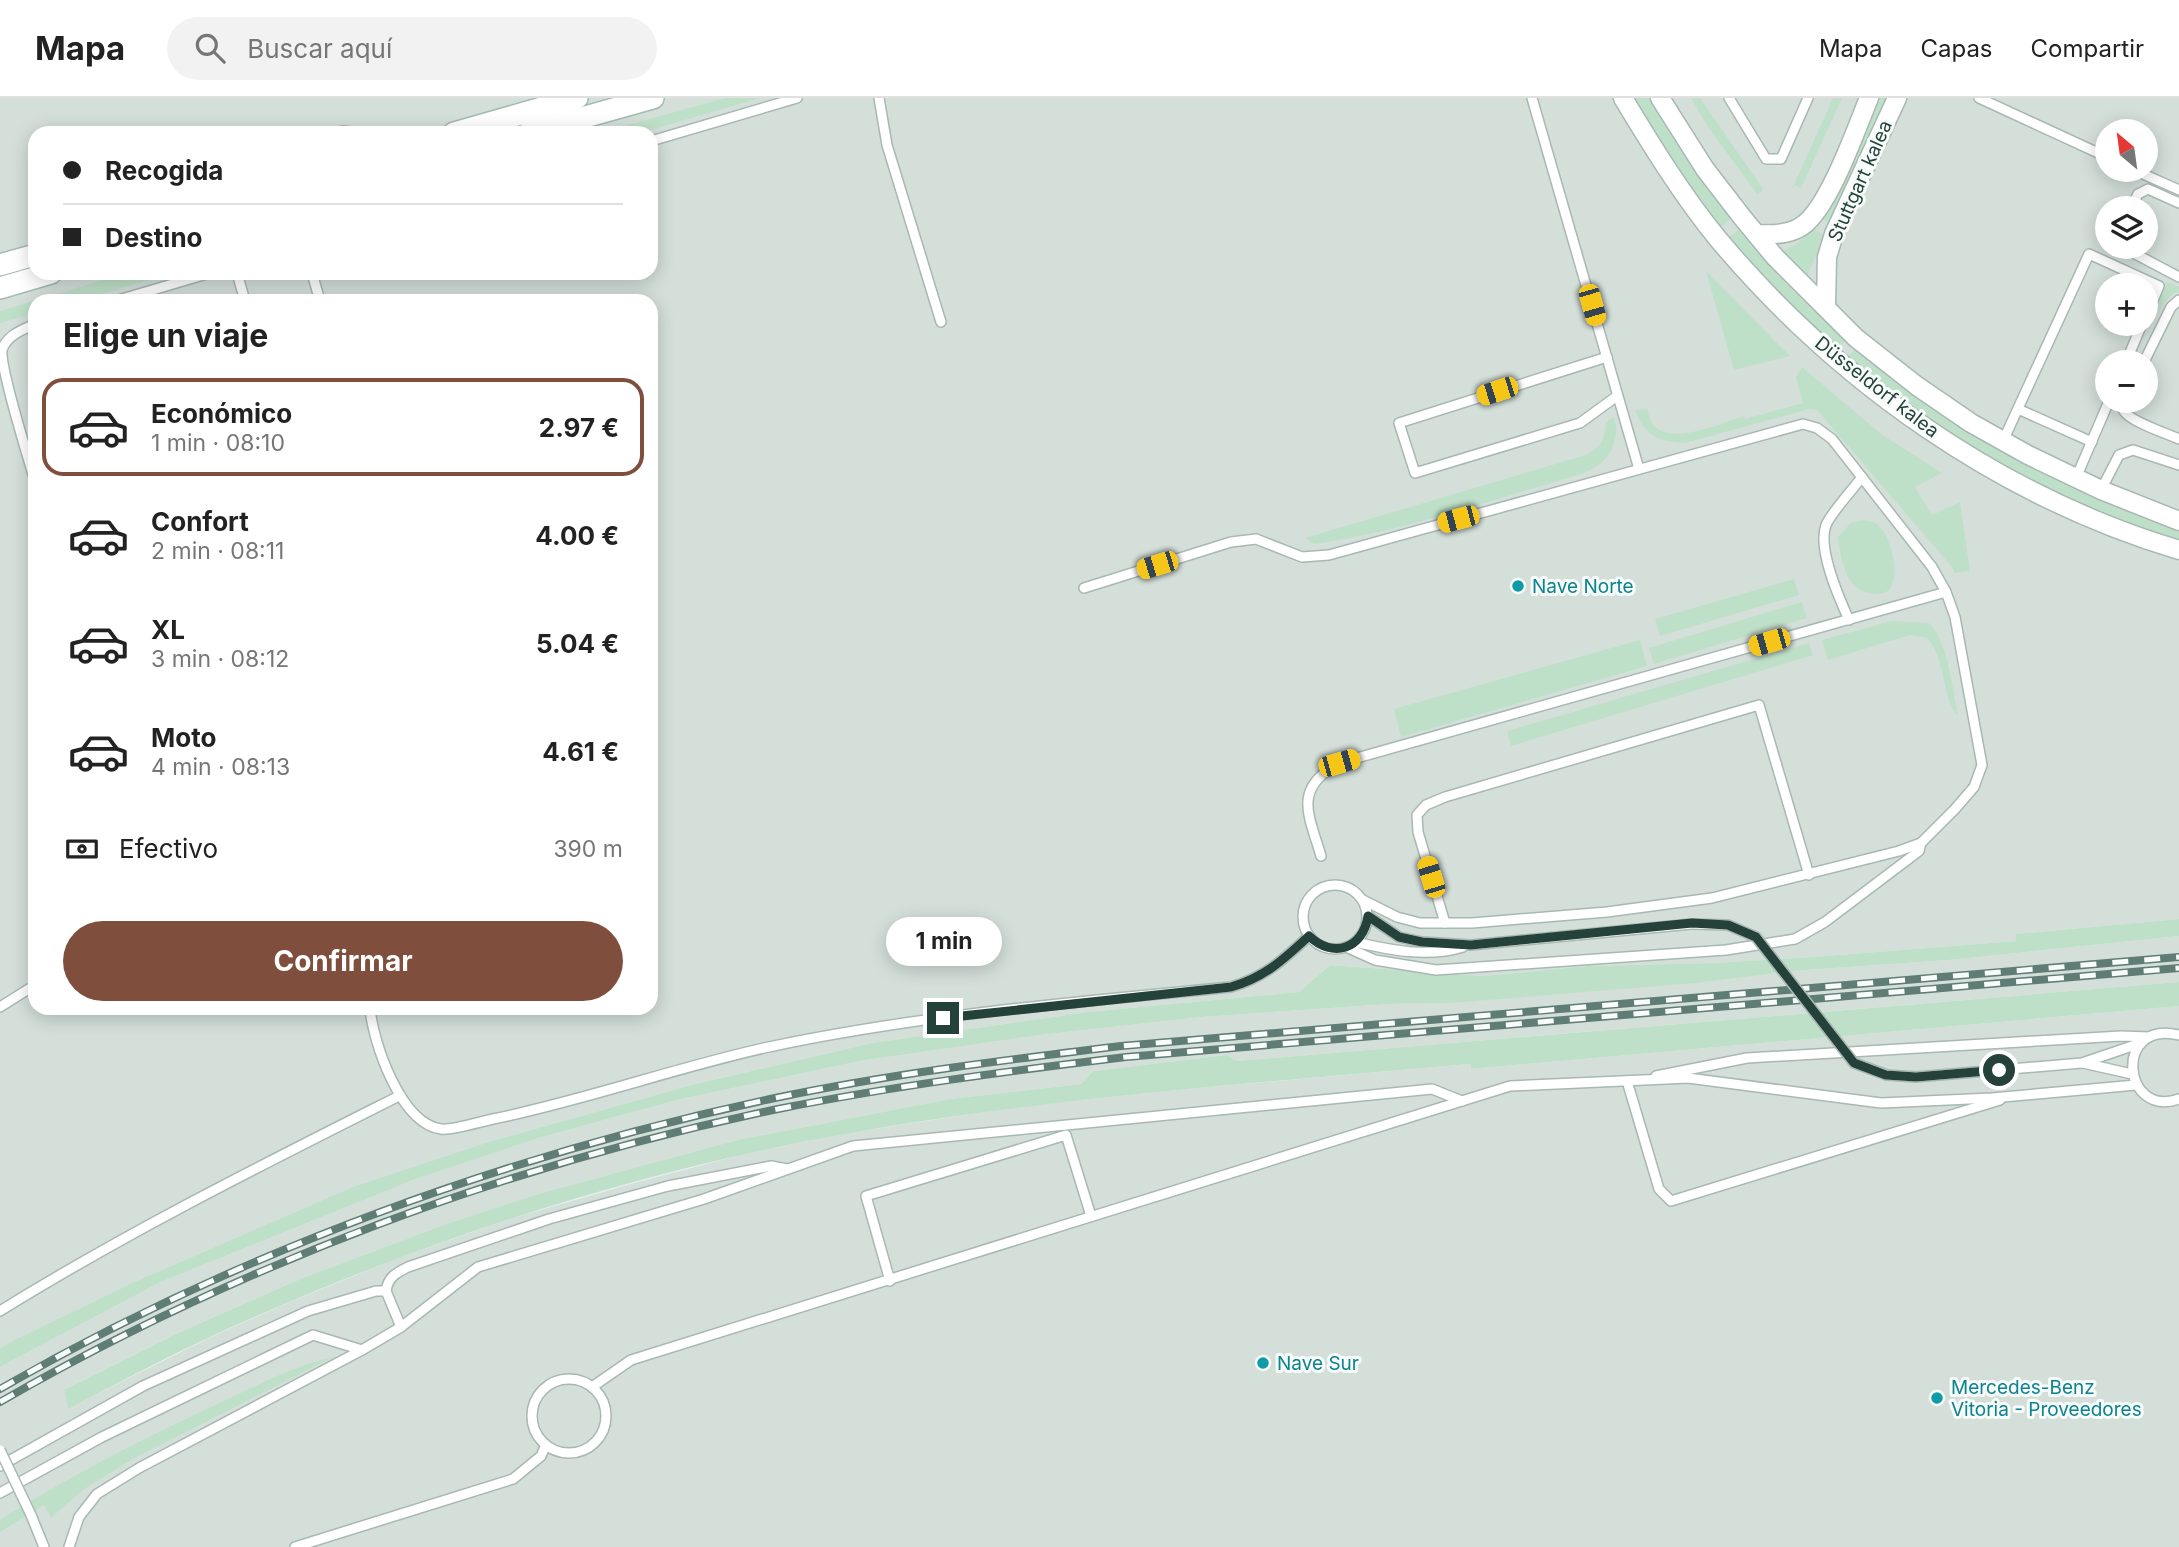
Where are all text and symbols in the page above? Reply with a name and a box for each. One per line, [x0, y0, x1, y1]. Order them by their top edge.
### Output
search box [167, 17, 657, 80]
text: Mapa [35, 28, 125, 68]
icon: search [191, 29, 229, 67]
text: Buscar aquí [247, 33, 392, 64]
text: Mapa [1819, 34, 1882, 63]
text: Capas [1920, 34, 1993, 63]
text: Compartir [2031, 34, 2144, 63]
street label: Stuttgart kalea [1823, 117, 1897, 245]
north arrow [2095, 119, 2158, 182]
map controls [2095, 119, 2158, 413]
text: Recogida [105, 155, 223, 186]
button: layers [2095, 196, 2158, 259]
text: Destino [105, 222, 203, 253]
button: + [2095, 273, 2158, 336]
car [1577, 282, 1608, 328]
text: Elige un viaje [63, 316, 268, 355]
street label: Düsseldorf kalea [1810, 331, 1944, 443]
button: − [2095, 350, 2158, 413]
car [1474, 375, 1521, 407]
icon: car [67, 396, 130, 459]
text: Económico [151, 398, 292, 429]
text: 2.97 € [539, 412, 619, 443]
text: 1 min · 08:10 [151, 429, 285, 457]
car [1435, 503, 1482, 535]
icon: car [67, 504, 130, 567]
text: Confort [151, 506, 249, 537]
text: 4.00 € [535, 520, 619, 551]
text: 2 min · 08:11 [151, 537, 284, 565]
car [1134, 549, 1181, 581]
place label: Nave Norte [1532, 575, 1634, 598]
marker: Nave Norte [1510, 578, 1526, 594]
icon: car [67, 612, 130, 675]
text: XL [151, 614, 185, 645]
car [1746, 626, 1793, 658]
text: 5.04 € [536, 628, 619, 659]
text: 3 min · 08:12 [151, 645, 289, 673]
icon: car [67, 720, 130, 783]
text: Moto [151, 722, 216, 753]
text: 4.61 € [542, 736, 619, 767]
car [1316, 747, 1363, 779]
text: 4 min · 08:13 [151, 753, 290, 781]
icon: cash [63, 830, 101, 868]
text: Efectivo [119, 833, 218, 864]
text: 390 m [553, 835, 623, 863]
car [1415, 854, 1448, 900]
callout: 1 min [885, 916, 1001, 965]
button: Confirmar [63, 921, 623, 1001]
text: 1 min [916, 927, 972, 955]
route end [927, 1002, 959, 1034]
route start [1983, 1054, 2015, 1086]
place label: Nave Sur [1277, 1352, 1359, 1375]
marker: Nave Sur [1255, 1355, 1271, 1371]
place label: Mercedes-Benz Vitoria - Proveedores [1951, 1376, 2142, 1421]
marker: Mercedes-Benz Vitoria - Proveedores [1929, 1390, 1945, 1406]

